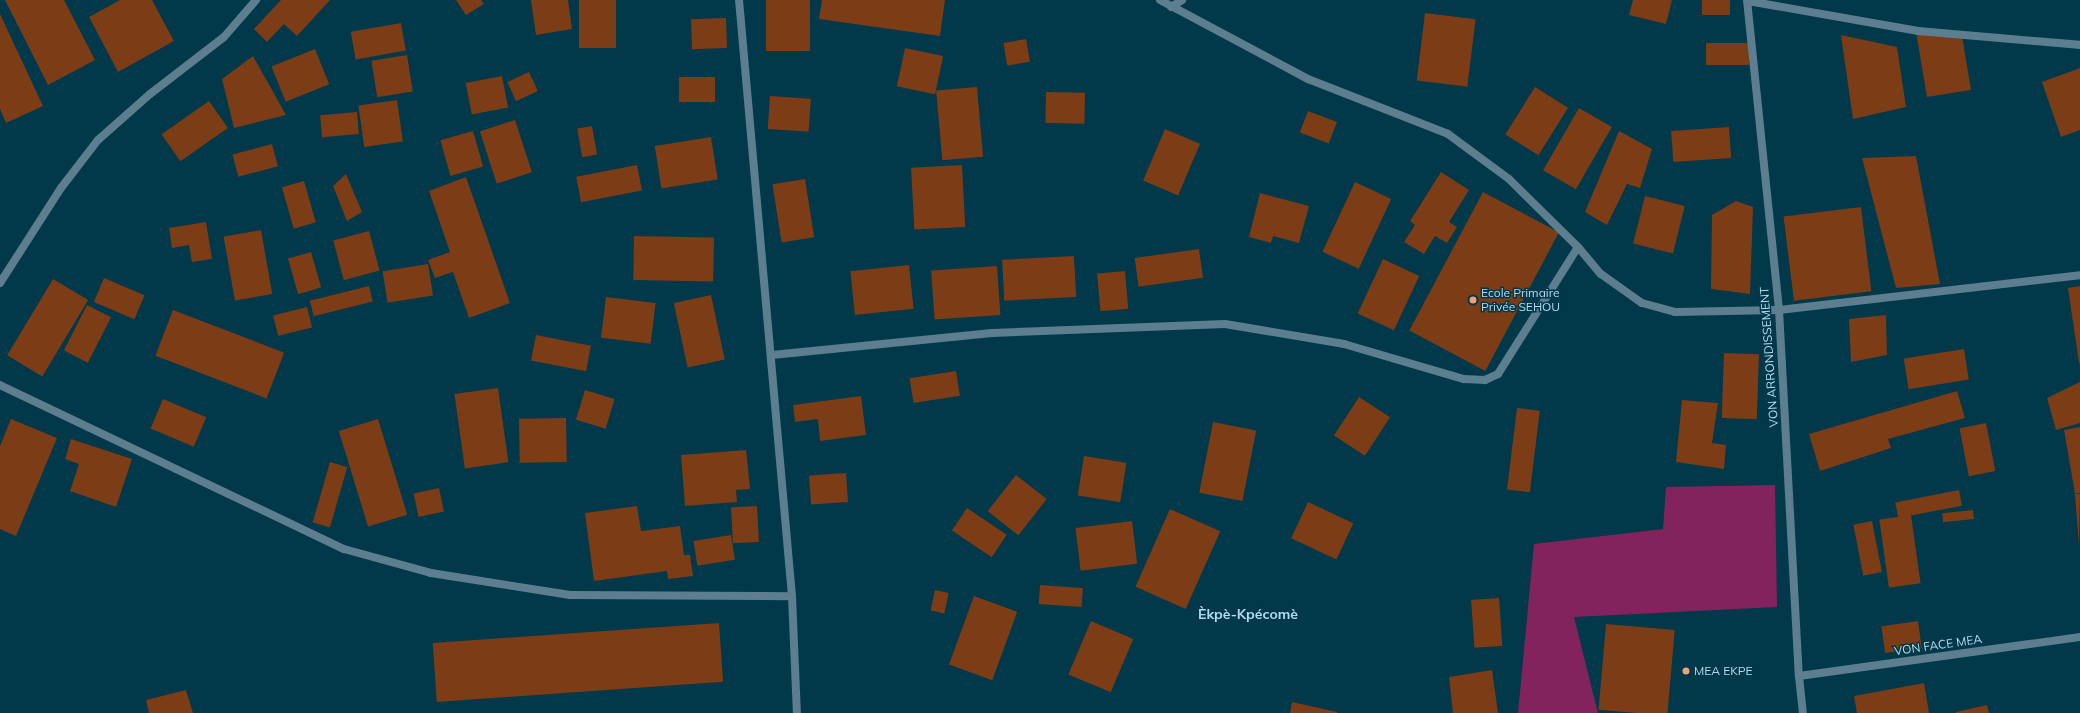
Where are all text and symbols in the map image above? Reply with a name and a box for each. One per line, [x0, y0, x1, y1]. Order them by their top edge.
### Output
place label: Ecole Primaire Privée SEHOU [1481, 286, 1560, 314]
street label: VON ARRONDISSEMENT [1757, 286, 1781, 428]
marker: Ecole Primaire Privée SEHOU [1468, 295, 1478, 305]
district label: Èkpè-Kpécomè [1198, 606, 1298, 622]
street label: VON FACE MEA [1893, 632, 1983, 658]
place label: MEA EKPE [1694, 664, 1753, 678]
marker: MEA EKPE [1681, 666, 1691, 676]

